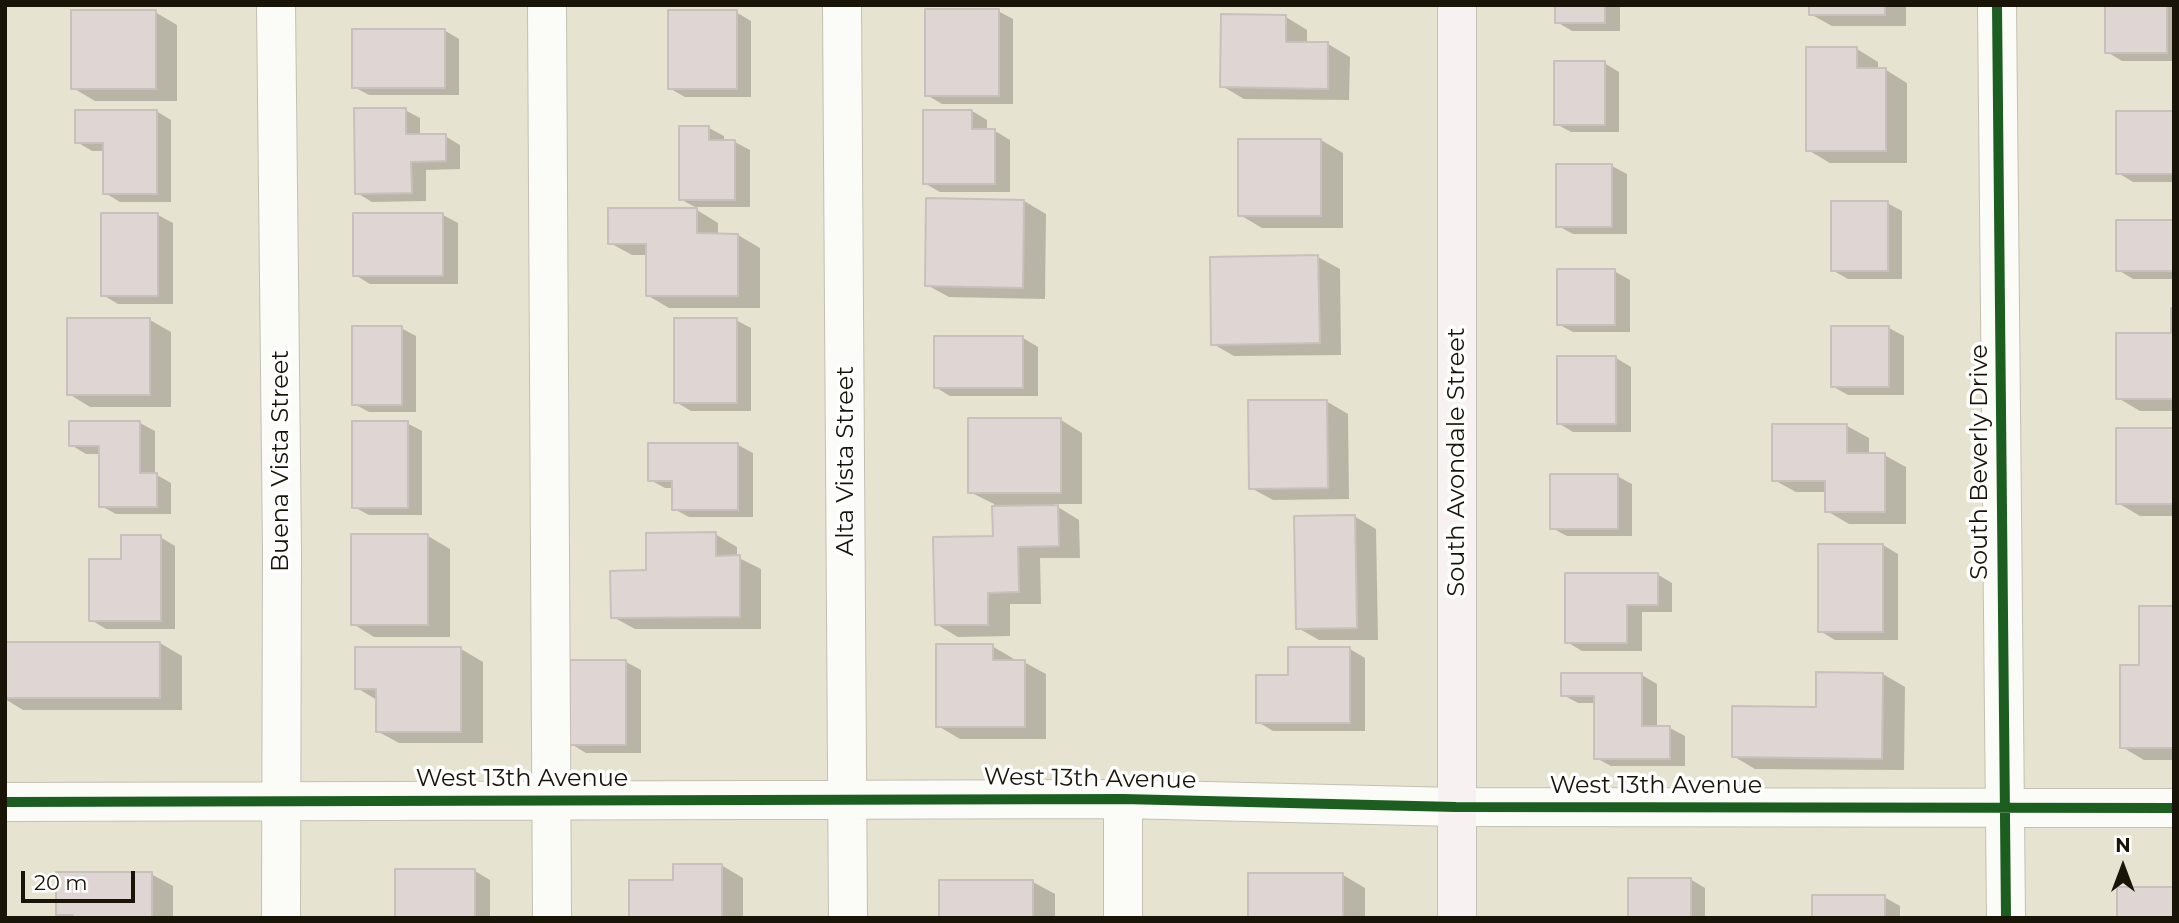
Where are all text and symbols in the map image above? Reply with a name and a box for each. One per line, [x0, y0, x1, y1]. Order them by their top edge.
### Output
street label: South Avondale Street [1443, 328, 1471, 596]
street label: South Beverly Drive [1966, 344, 1994, 580]
street label: Buena Vista Street [267, 350, 295, 572]
street label: Alta Vista Street [832, 366, 860, 556]
street label: West 13th Avenue [983, 763, 1197, 795]
street label: West 13th Avenue [416, 765, 628, 793]
street label: West 13th Avenue [1550, 772, 1762, 800]
north arrow [2088, 832, 2158, 902]
text: N [2115, 834, 2131, 857]
scale bar [24, 856, 138, 900]
text: 20 m [34, 870, 88, 895]

